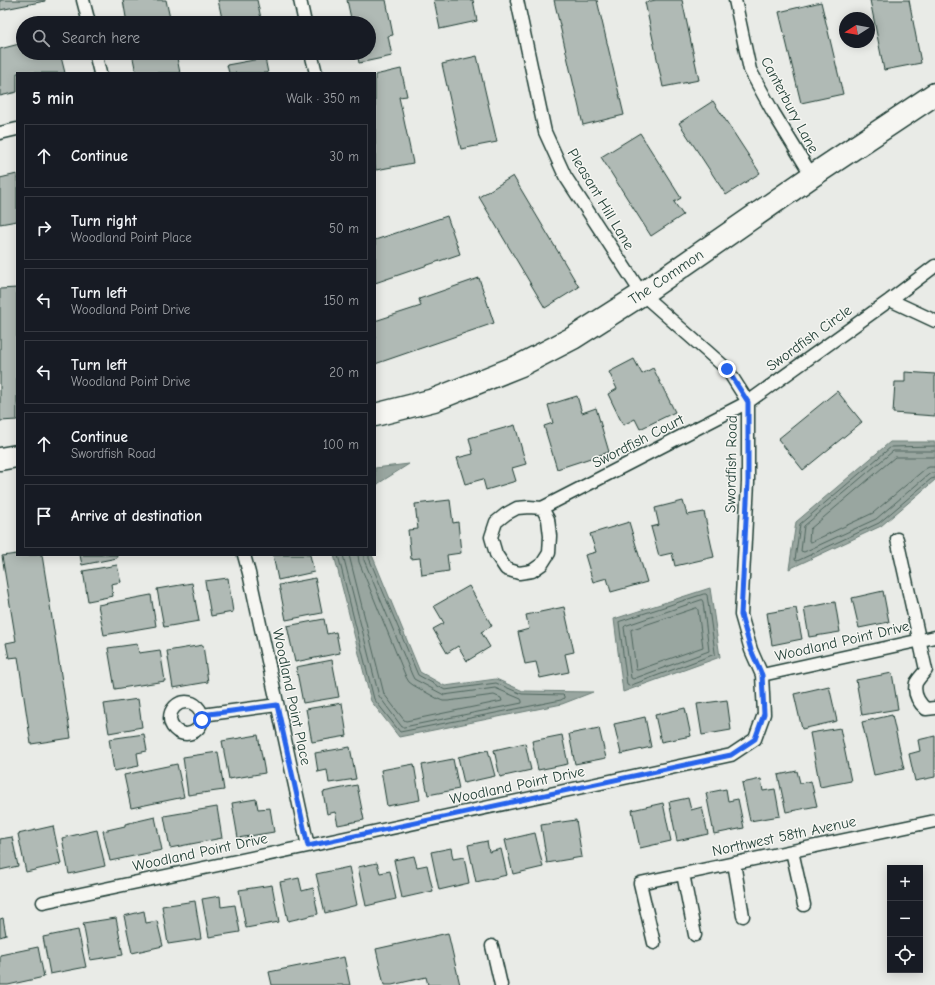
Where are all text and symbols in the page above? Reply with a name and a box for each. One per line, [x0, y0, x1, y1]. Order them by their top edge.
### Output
north arrow [839, 12, 875, 48]
search box [16, 16, 376, 60]
icon: search [30, 27, 52, 49]
text: Search here [62, 29, 140, 47]
street label: Canterbury Lane [757, 54, 823, 157]
text: 5 min [32, 89, 74, 108]
text: Walk · 350 m [286, 91, 360, 106]
icon: ahead [33, 145, 55, 167]
street label: Pleasant Hill Lane [564, 145, 639, 253]
text: Continue [71, 147, 128, 165]
text: 30 m [329, 149, 359, 164]
text: Turn right [71, 212, 137, 230]
icon: right [33, 217, 55, 239]
text: 50 m [329, 221, 359, 236]
text: Woodland Point Place [71, 230, 192, 245]
street label: The Common [625, 245, 707, 309]
text: Turn left [71, 284, 127, 302]
icon: left [33, 289, 55, 311]
text: 150 m [324, 293, 359, 308]
street label: Swordfish Circle [763, 301, 856, 375]
text: Woodland Point Drive [71, 302, 190, 317]
text: Turn left [71, 356, 127, 374]
route end [718, 360, 736, 378]
icon: left [33, 361, 55, 383]
text: 20 m [329, 365, 359, 380]
text: Woodland Point Drive [71, 374, 190, 389]
street label: Swordfish Court [589, 410, 687, 472]
street label: Swordfish Road [721, 415, 741, 513]
text: Continue [71, 428, 128, 446]
icon: ahead [33, 433, 55, 455]
text: 100 m [323, 437, 359, 452]
text: Swordfish Road [71, 446, 156, 461]
icon: arrive [33, 505, 55, 527]
text: Arrive at destination [71, 507, 202, 525]
street label: Woodland Point Drive [773, 617, 911, 665]
street label: Woodland Point Place [269, 627, 315, 768]
route start [193, 711, 211, 729]
street label: Woodland Point Drive [448, 762, 587, 808]
street label: Northwest 58th Avenue [710, 812, 858, 860]
street label: Woodland Point Drive [131, 829, 270, 875]
map controls [887, 865, 923, 973]
button: + [887, 865, 923, 901]
button: − [887, 901, 923, 937]
button: locate [887, 937, 923, 973]

